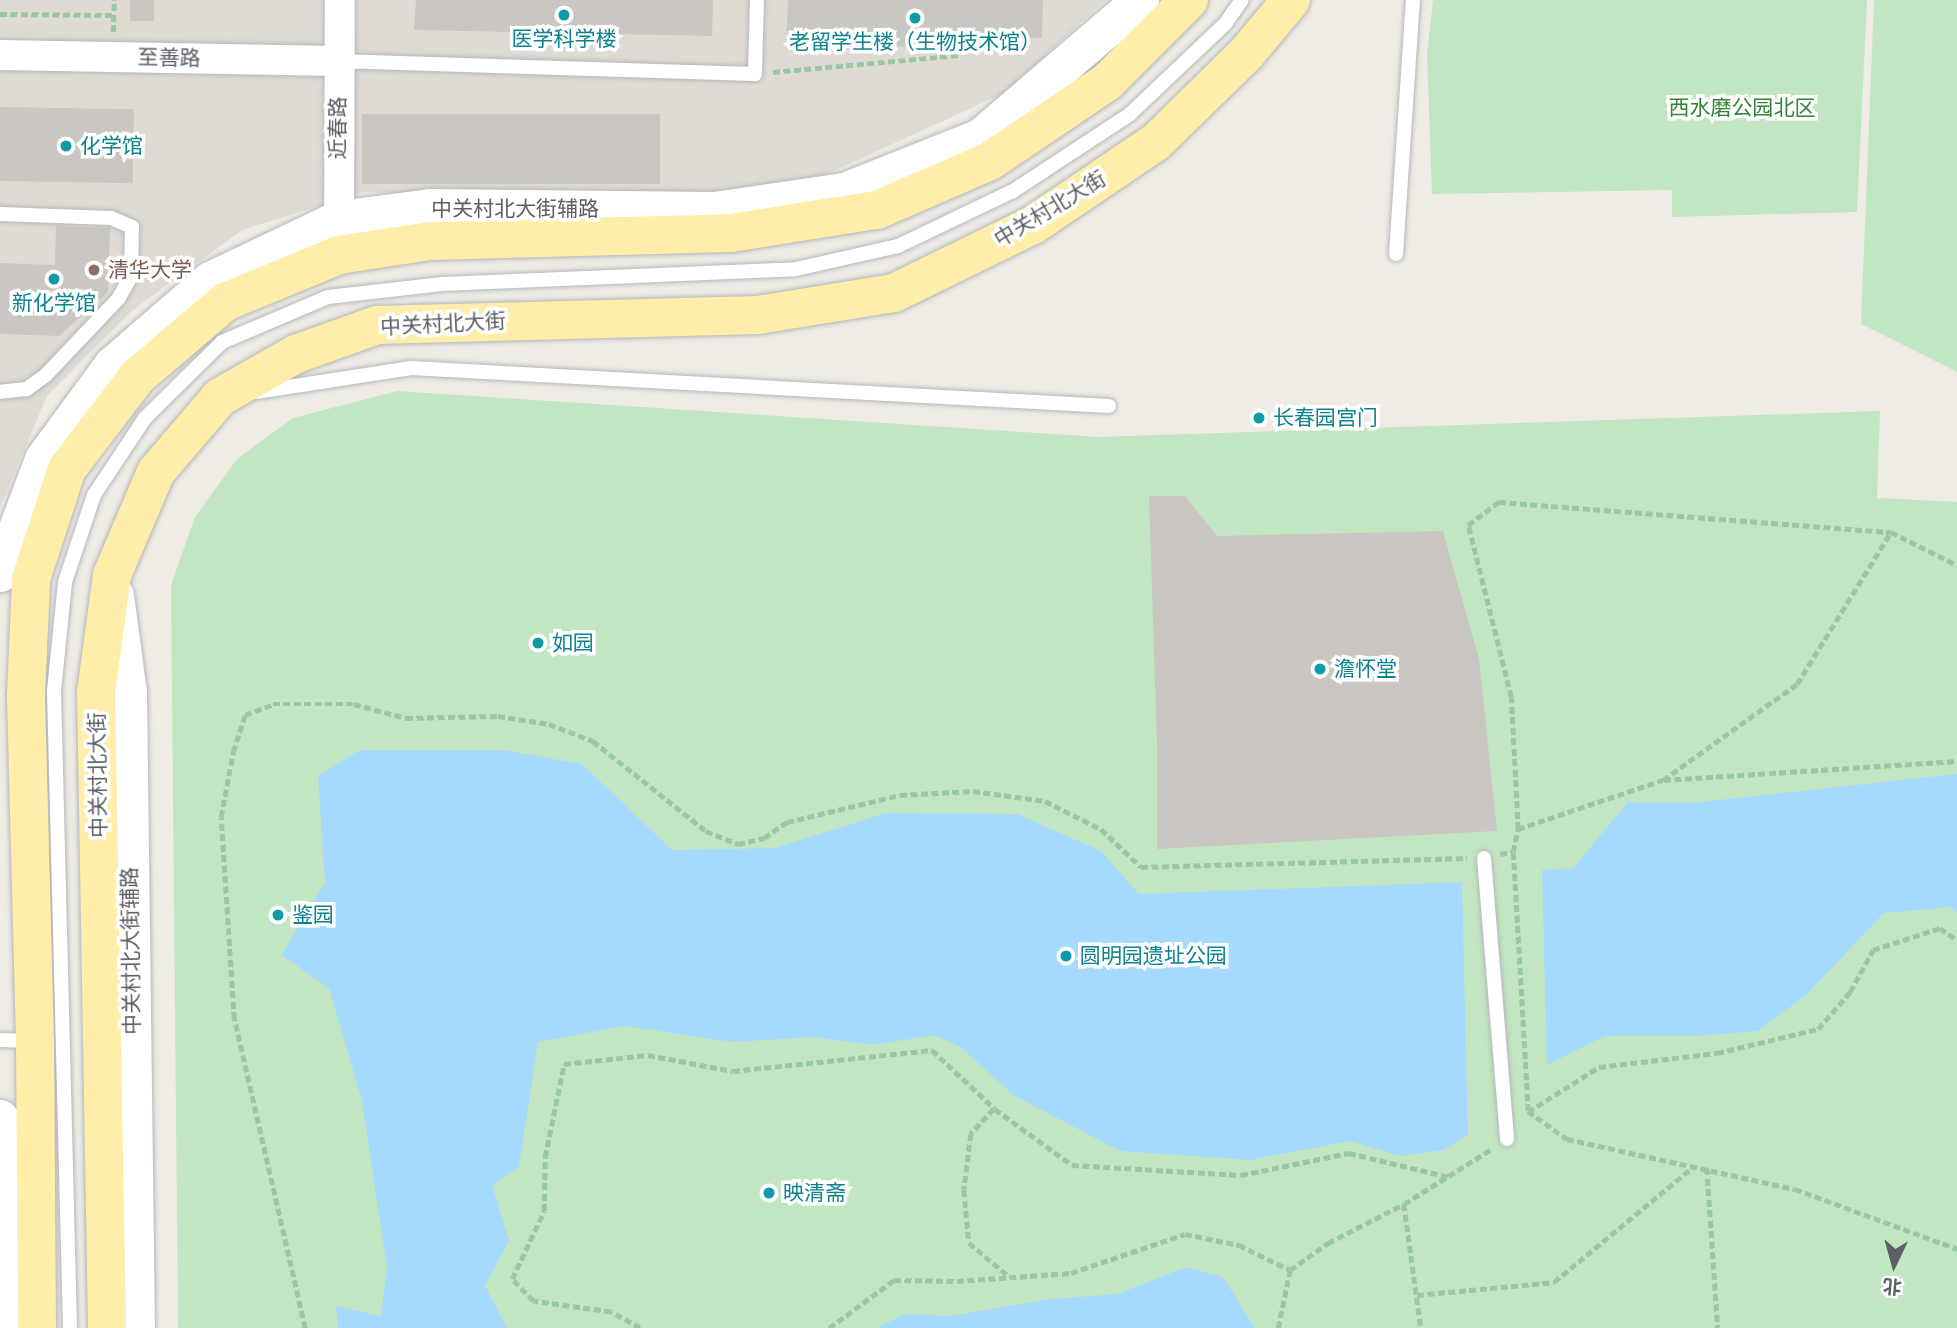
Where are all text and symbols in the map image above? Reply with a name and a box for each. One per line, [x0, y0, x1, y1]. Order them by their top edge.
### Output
marker: 医学科学楼 [556, 7, 572, 23]
marker: 老留学生楼（生物技术馆） [907, 10, 923, 26]
place label: 医学科学楼 [512, 26, 616, 52]
place label: 老留学生楼（生物技术馆） [789, 29, 1041, 55]
street label: 至善路 [137, 45, 201, 71]
park label: 西水磨公园北区 [1669, 95, 1815, 121]
street label: 近春路 [325, 97, 351, 159]
place label: 化学馆 [80, 133, 143, 159]
marker: 化学馆 [58, 138, 74, 154]
street label: 中关村北大街 [990, 166, 1110, 252]
street label: 中关村北大街辅路 [431, 196, 599, 222]
place label: 清华大学 [108, 257, 192, 283]
marker: 清华大学 [86, 262, 102, 278]
marker: 新化学馆 [46, 271, 62, 287]
place label: 新化学馆 [12, 290, 96, 316]
street label: 中关村北大街 [379, 308, 507, 340]
place label: 长春园宫门 [1273, 405, 1378, 431]
marker: 长春园宫门 [1251, 410, 1267, 426]
place label: 如园 [552, 630, 594, 656]
marker: 如园 [530, 635, 546, 651]
place label: 澹怀堂 [1334, 656, 1397, 682]
marker: 澹怀堂 [1312, 661, 1328, 677]
street label: 中关村北大街 [84, 712, 112, 838]
street label: 中关村北大街辅路 [117, 867, 145, 1035]
place label: 鉴园 [292, 902, 334, 928]
marker: 鉴园 [270, 907, 286, 923]
place label: 圆明园遗址公园 [1080, 943, 1227, 969]
marker: 圆明园遗址公园 [1058, 948, 1074, 964]
place label: 映清斋 [783, 1180, 846, 1206]
marker: 映清斋 [761, 1185, 777, 1201]
north arrow [1859, 1230, 1929, 1300]
text: 北 [1882, 1274, 1903, 1299]

